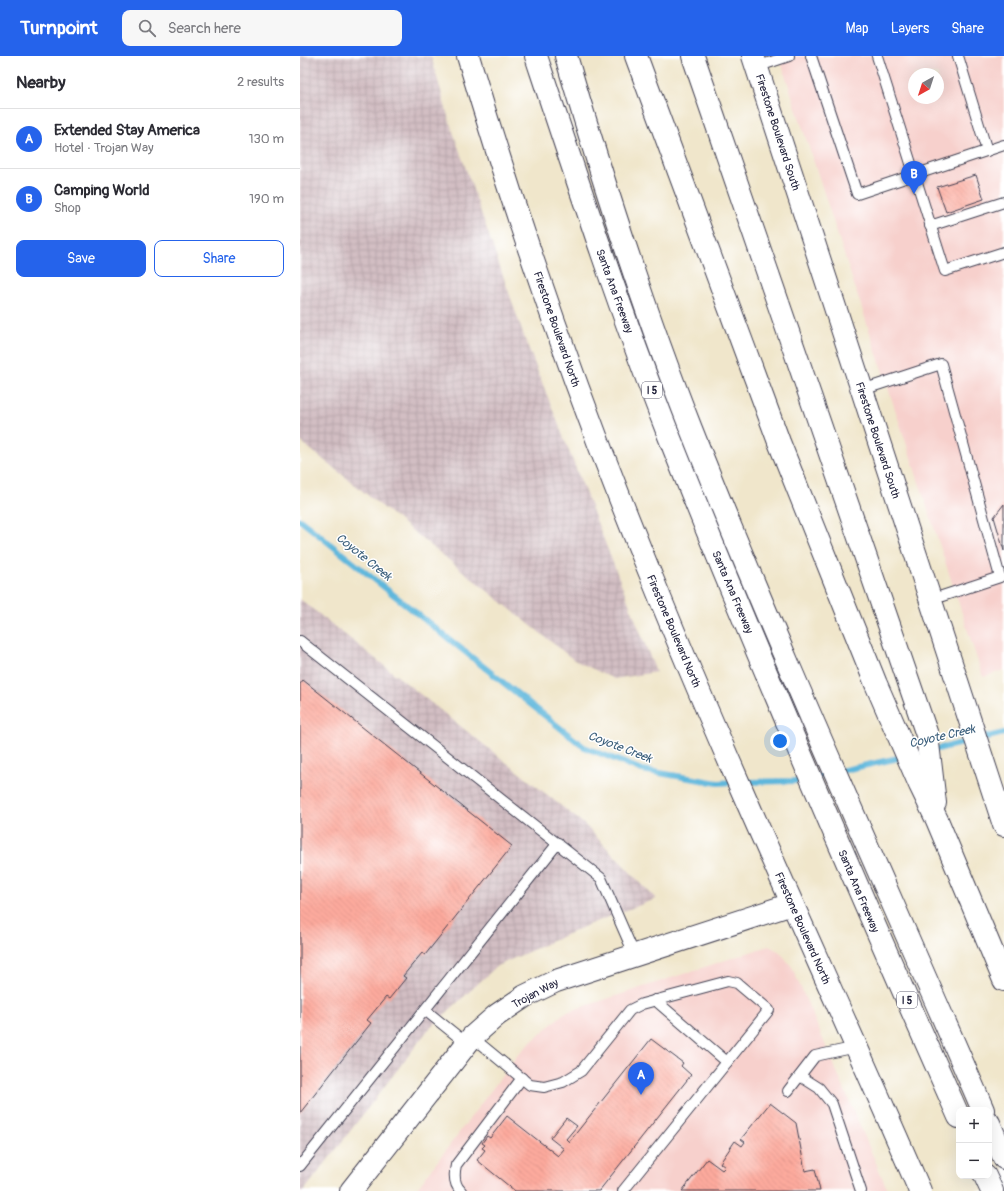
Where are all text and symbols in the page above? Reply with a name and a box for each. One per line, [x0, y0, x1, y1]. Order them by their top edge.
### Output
search box [122, 10, 402, 46]
text: Turnpoint [20, 16, 98, 40]
icon: search [136, 17, 158, 39]
text: Search here [168, 19, 241, 38]
text: Map [846, 20, 869, 37]
text: Layers [891, 20, 929, 37]
text: Share [951, 20, 984, 37]
north arrow [908, 68, 944, 104]
text: Nearby [16, 72, 65, 93]
street label: Firestone Boulevard South [753, 72, 802, 192]
text: 2 results [237, 74, 284, 90]
text: Extended Stay America [54, 121, 200, 140]
text: A [25, 131, 33, 147]
text: 130 m [248, 131, 284, 147]
text: Hotel · Trojan Way [54, 140, 154, 156]
pin: B [901, 161, 927, 194]
text: Camping World [54, 181, 150, 200]
text: B [25, 191, 33, 207]
text: 190 m [249, 191, 284, 207]
text: Shop [54, 200, 81, 216]
button: Save [16, 240, 146, 277]
button: Share [154, 240, 284, 277]
street label: Santa Ana Freeway [593, 247, 636, 335]
street label: Firestone Boulevard North [531, 270, 582, 388]
street label: Firestone Boulevard South [853, 380, 902, 500]
road number: I 5 [642, 382, 662, 398]
water label: Coyote Creek [333, 530, 395, 585]
street label: Santa Ana Freeway [709, 549, 756, 636]
street label: Firestone Boulevard North [644, 573, 703, 689]
water label: Coyote Creek [908, 721, 977, 751]
water label: Coyote Creek [586, 728, 655, 767]
your location [770, 731, 790, 751]
street label: Santa Ana Freeway [835, 848, 882, 935]
street label: Firestone Boulevard North [772, 870, 833, 986]
street label: Trojan Way [510, 976, 561, 1011]
road number: I 5 [897, 992, 917, 1008]
pin: A [628, 1062, 654, 1095]
map controls [956, 1107, 992, 1179]
button: + [956, 1107, 992, 1143]
button: − [956, 1143, 992, 1179]

